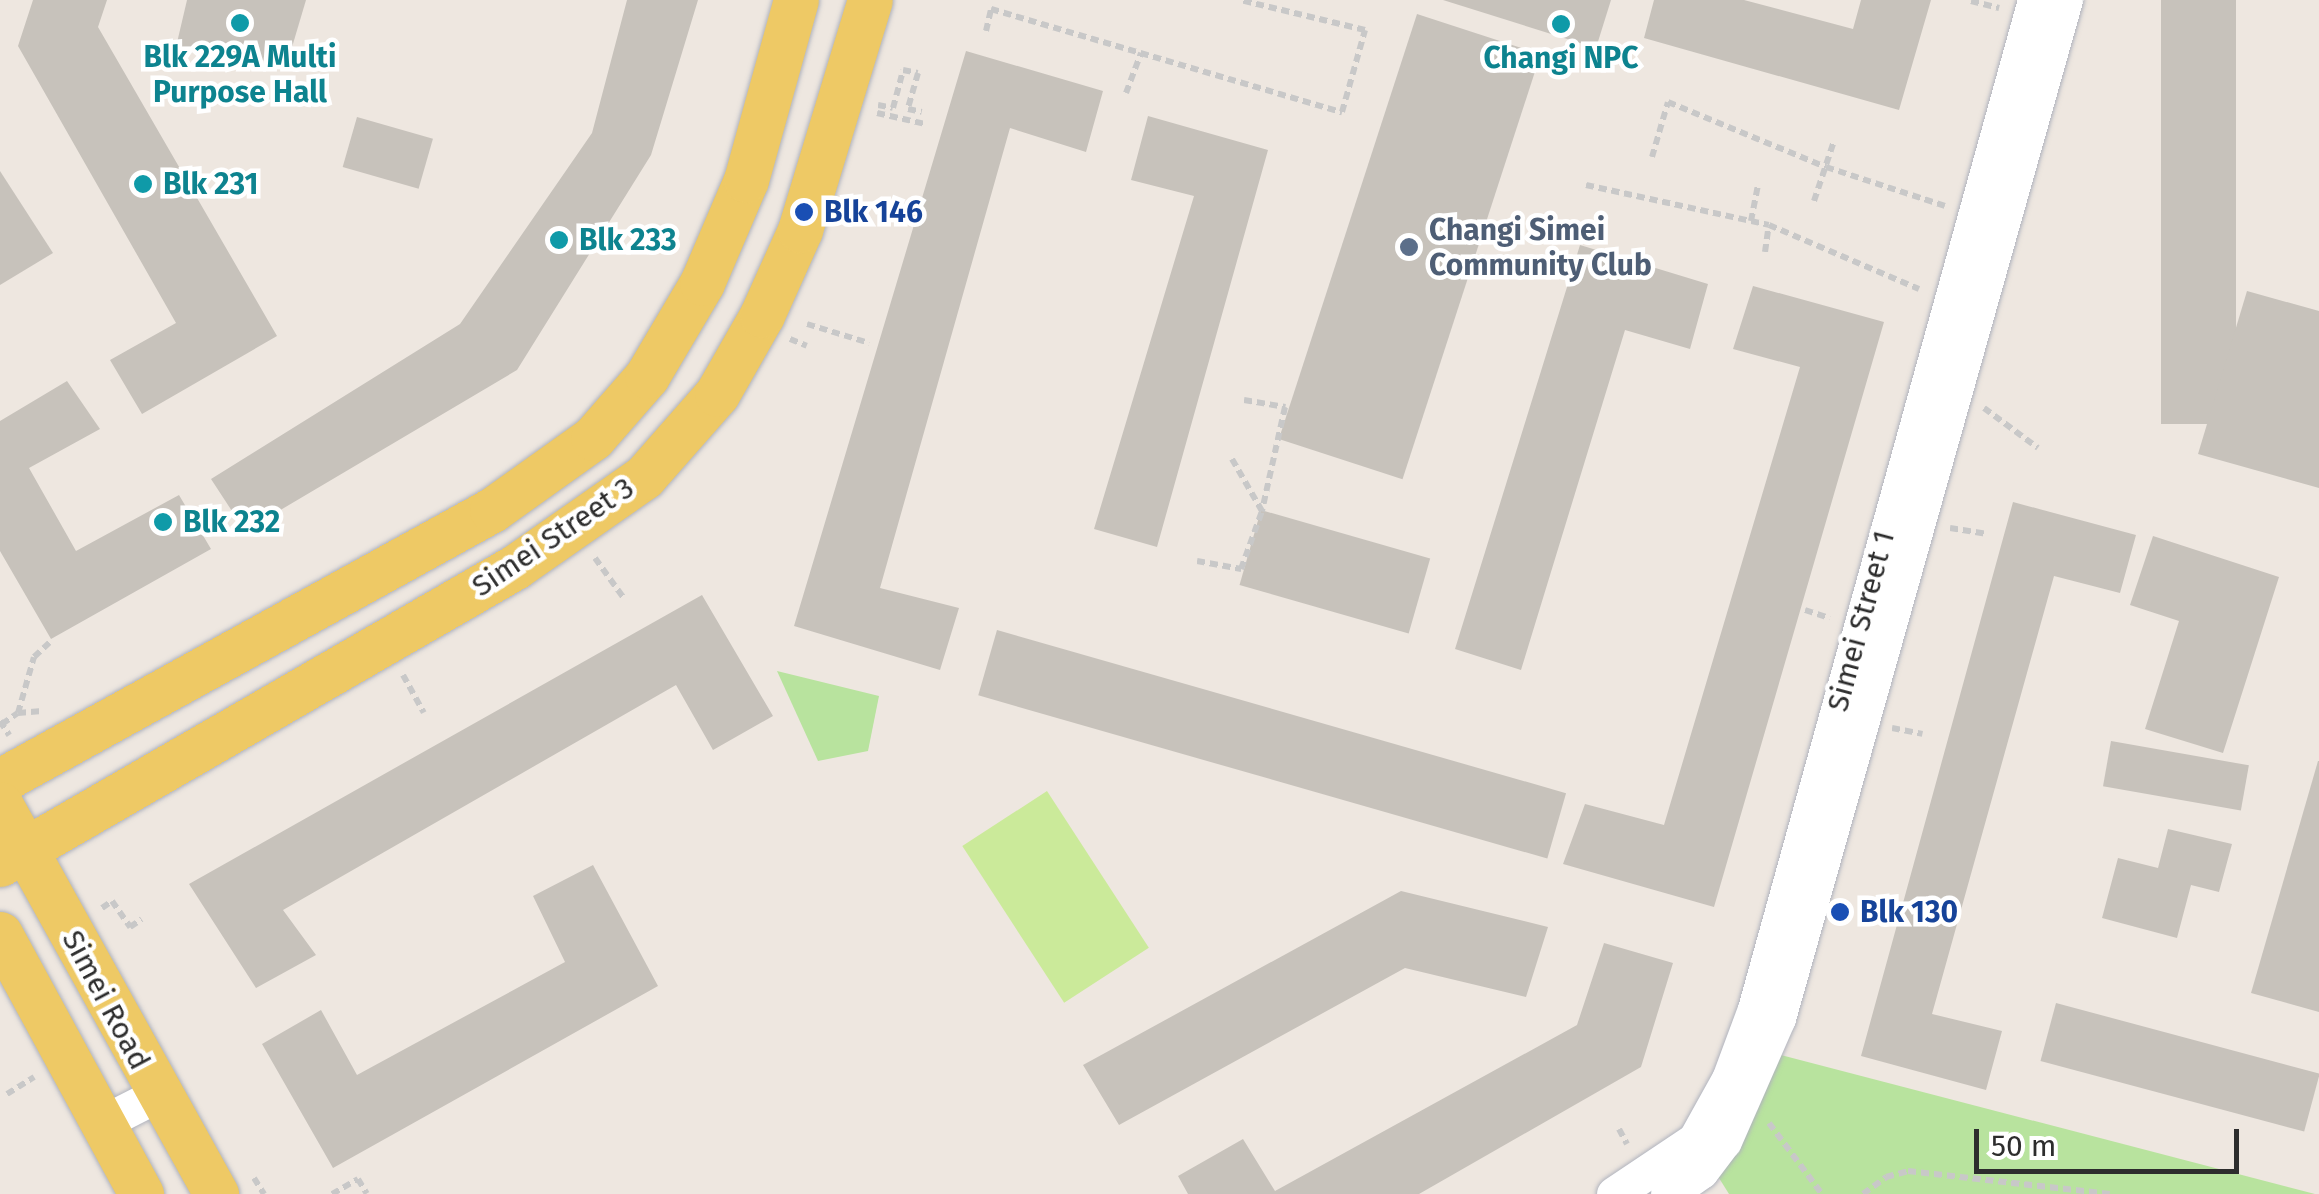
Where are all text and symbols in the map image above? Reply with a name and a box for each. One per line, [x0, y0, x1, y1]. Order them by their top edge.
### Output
marker: Blk 229A Multi Purpose Hall [229, 12, 251, 34]
marker: Changi NPC [1550, 13, 1572, 35]
place label: Blk 229A Multi Purpose Hall [144, 39, 336, 110]
place label: Changi NPC [1483, 40, 1639, 76]
place label: Blk 231 [163, 166, 258, 202]
marker: Blk 231 [132, 173, 154, 195]
place label: Blk 146 [824, 194, 923, 230]
marker: Blk 146 [793, 201, 815, 223]
place label: Changi Simei Community Club [1429, 212, 1652, 282]
place label: Blk 233 [579, 222, 677, 258]
marker: Blk 233 [548, 229, 570, 251]
marker: Changi Simei Community Club [1398, 236, 1420, 258]
street label: Simei Street 3 [465, 470, 641, 604]
place label: Blk 232 [183, 504, 280, 540]
marker: Blk 232 [152, 511, 174, 533]
street label: Simei Street 1 [1820, 527, 1902, 715]
place label: Blk 130 [1860, 894, 1958, 930]
marker: Blk 130 [1829, 901, 1851, 923]
street label: Simei Road [54, 924, 158, 1076]
scale bar [1979, 1109, 2244, 1171]
text: 50 m [1991, 1128, 2056, 1164]

